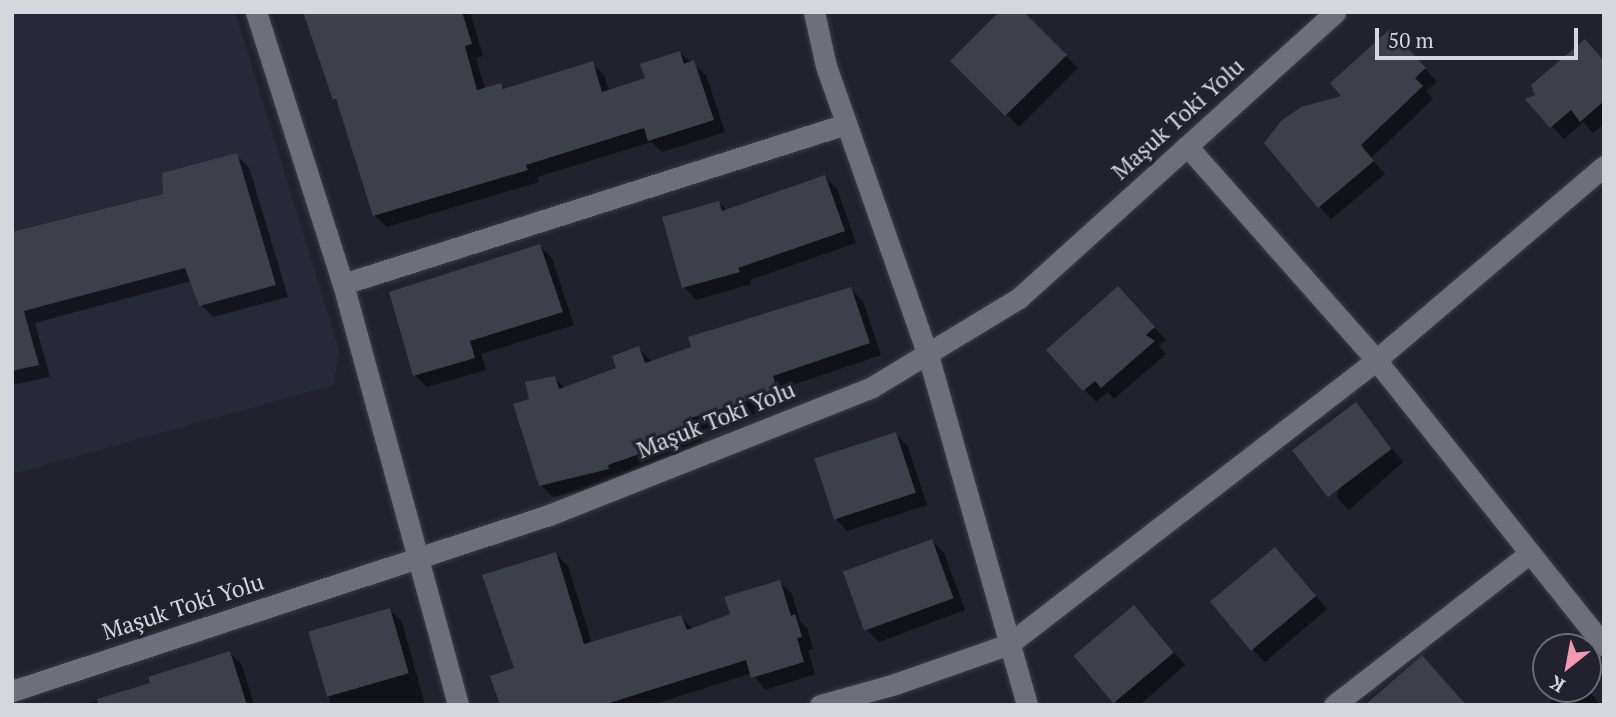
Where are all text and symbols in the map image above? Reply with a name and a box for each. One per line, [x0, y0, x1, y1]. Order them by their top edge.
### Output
scale bar [1378, 14, 1581, 58]
text: 50 m [1388, 26, 1434, 54]
street label: Maşuk Toki Yolu [1106, 53, 1250, 185]
street label: Maşuk Toki Yolu [633, 376, 799, 464]
street label: Maşuk Toki Yolu [99, 568, 267, 646]
north arrow [1532, 633, 1602, 703]
text: K [1545, 671, 1569, 699]

